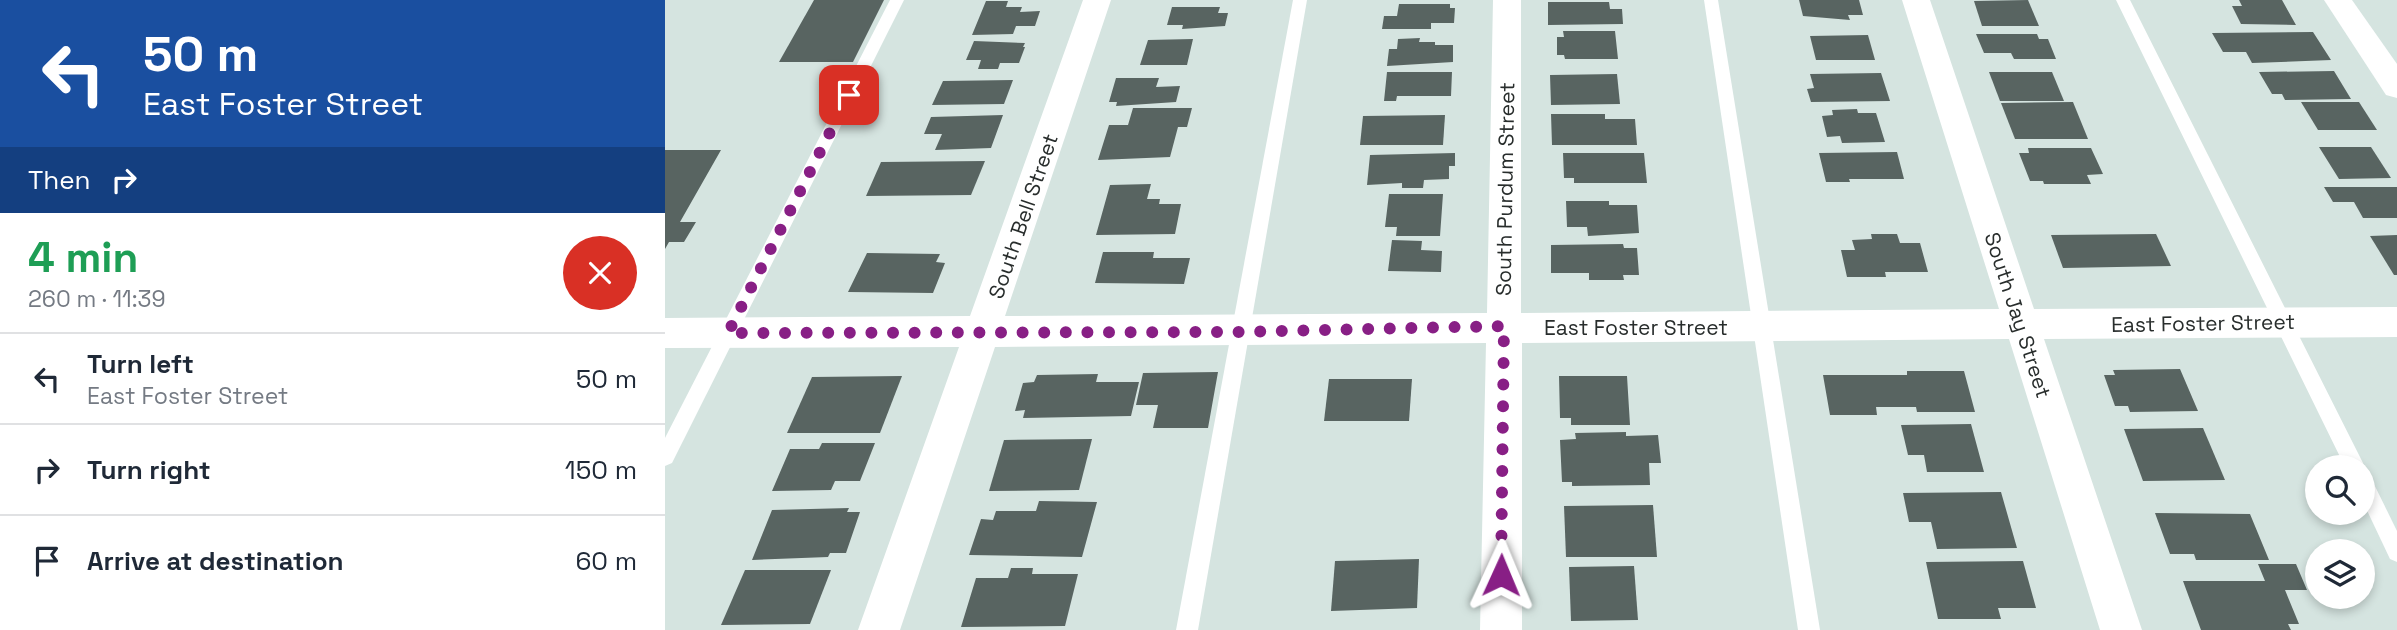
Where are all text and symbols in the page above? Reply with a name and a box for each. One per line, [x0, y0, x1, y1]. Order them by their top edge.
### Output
text: 50 m [143, 23, 258, 85]
icon: left [28, 28, 119, 119]
pin [819, 65, 879, 125]
icon: arrive [830, 76, 868, 114]
street label: South Purdum Street [1490, 82, 1520, 296]
text: East Foster Street [143, 84, 423, 124]
street label: South Bell Street [982, 130, 1064, 302]
icon: right [105, 161, 143, 199]
text: Then [28, 163, 91, 197]
street label: South Jay Street [1978, 229, 2058, 401]
text: 4 min [28, 231, 138, 284]
button: close [563, 236, 637, 310]
text: 260 m · 11:39 [28, 284, 166, 314]
street label: East Foster Street [2111, 308, 2295, 338]
street label: East Foster Street [1544, 314, 1728, 341]
text: Turn left [87, 347, 194, 381]
icon: left [28, 360, 66, 398]
text: 50 m [576, 362, 637, 396]
text: East Foster Street [87, 381, 288, 411]
icon: right [28, 451, 66, 489]
text: Turn right [87, 453, 211, 487]
text: 150 m [565, 453, 637, 487]
map controls [2305, 455, 2375, 609]
button: search [2305, 455, 2375, 525]
position arrow [1464, 538, 1538, 612]
button: layers [2305, 539, 2375, 609]
icon: arrive [28, 542, 66, 580]
text: Arrive at destination [87, 544, 344, 578]
text: 60 m [575, 544, 637, 578]

